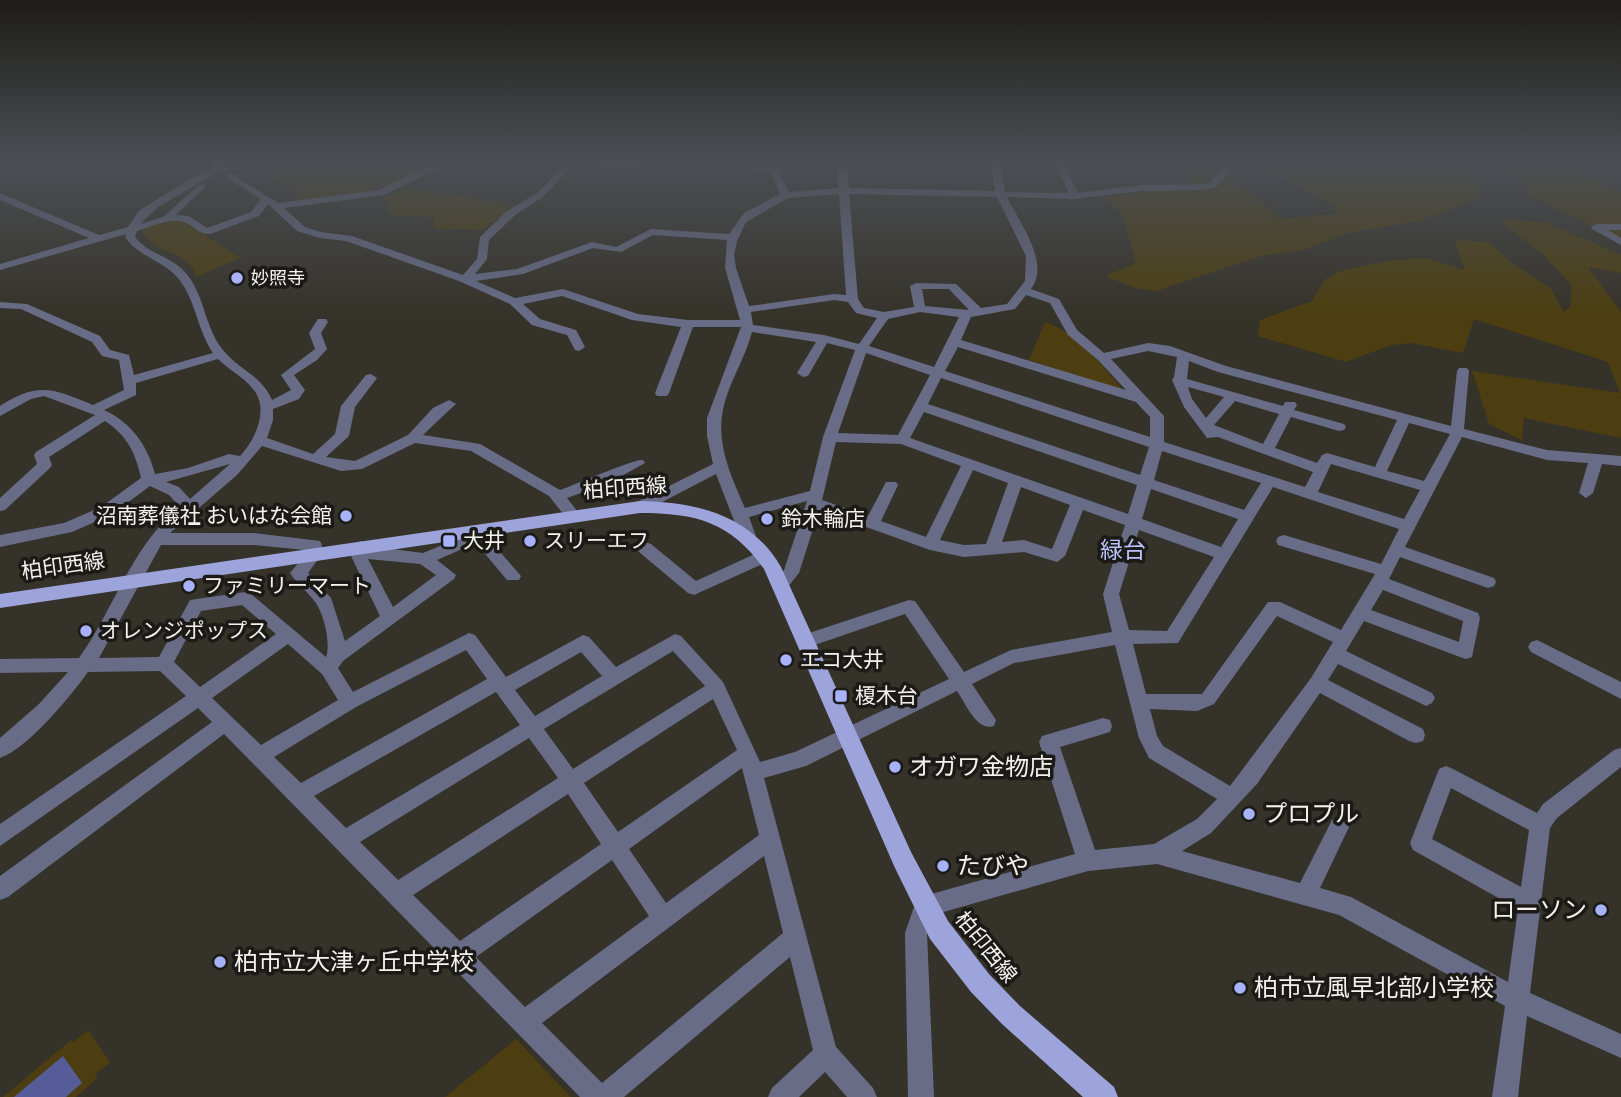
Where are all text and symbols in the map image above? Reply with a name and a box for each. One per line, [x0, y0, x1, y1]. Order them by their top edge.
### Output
place label: 妙照寺 [251, 267, 305, 289]
marker: 妙照寺 [229, 270, 245, 286]
street label: 柏印西線 [582, 472, 668, 503]
place label: 沼南葬儀社 おいはな会館 [96, 503, 332, 528]
place label: 鈴木輪店 [781, 506, 865, 531]
marker: 沼南葬儀社 おいはな会館 [338, 508, 354, 524]
marker: 鈴木輪店 [759, 511, 775, 527]
place label: 大井 [463, 528, 505, 553]
place label: スリーエフ [544, 528, 649, 553]
marker: 大井 [441, 533, 457, 549]
marker: スリーエフ [522, 533, 538, 549]
district label: 緑台 [1100, 536, 1146, 564]
street label: 柏印西線 [20, 547, 106, 584]
place label: ファミリーマート [203, 573, 371, 598]
marker: ファミリーマート [181, 578, 197, 594]
place label: オレンジポップス [100, 618, 268, 643]
marker: オレンジポップス [78, 623, 94, 639]
place label: エコ大井 [800, 647, 884, 672]
marker: エコ大井 [778, 652, 794, 668]
place label: 榎木台 [855, 683, 918, 708]
marker: 榎木台 [833, 688, 849, 704]
place label: オガワ金物店 [909, 753, 1053, 781]
marker: オガワ金物店 [887, 759, 903, 775]
place label: プロプル [1263, 800, 1359, 828]
marker: プロプル [1241, 806, 1257, 822]
place label: たびや [957, 852, 1029, 880]
marker: たびや [935, 858, 951, 874]
place label: ローソン [1491, 896, 1587, 924]
marker: ローソン [1593, 902, 1609, 918]
street label: 柏印西線 [950, 906, 1023, 987]
place label: 柏市立大津ヶ丘中学校 [234, 948, 474, 976]
marker: 柏市立大津ヶ丘中学校 [212, 954, 228, 970]
place label: 柏市立風早北部小学校 [1254, 974, 1494, 1002]
marker: 柏市立風早北部小学校 [1232, 980, 1248, 996]

